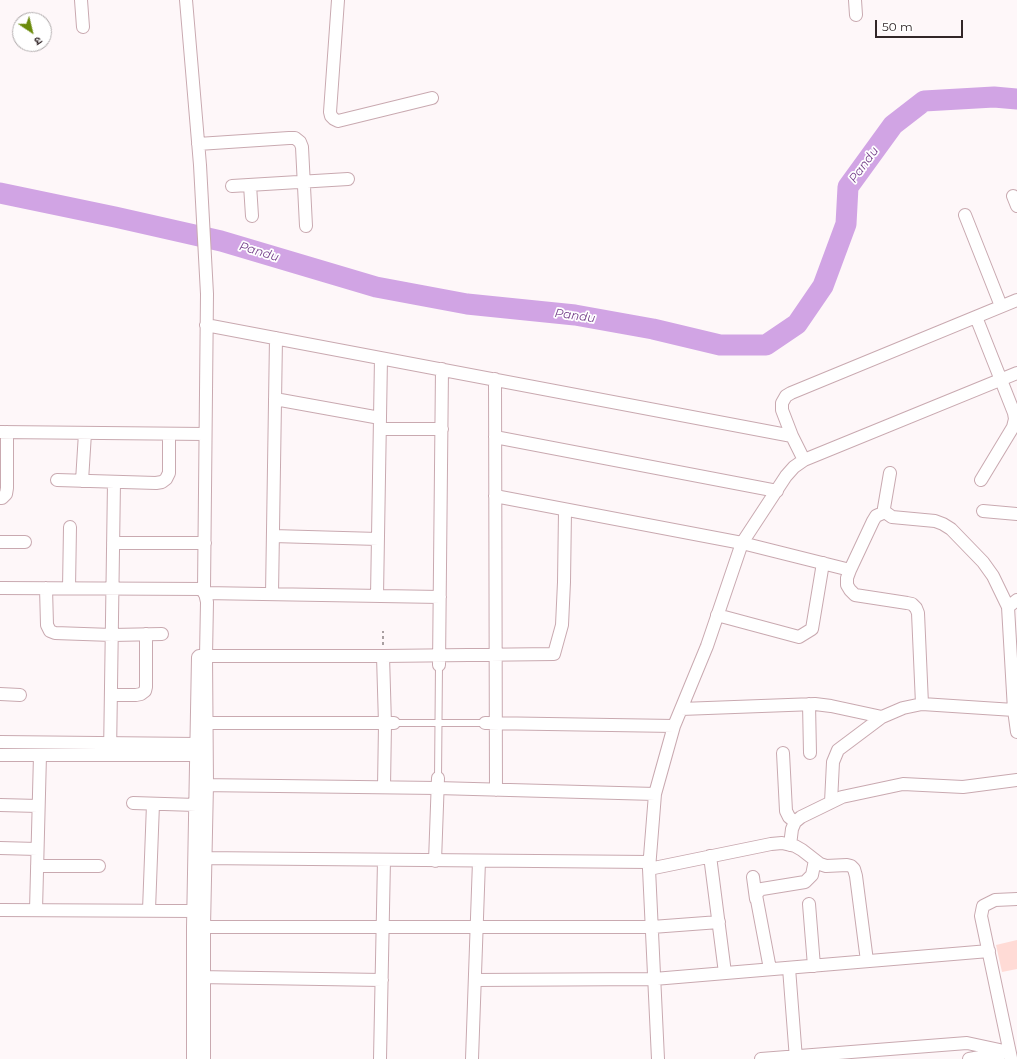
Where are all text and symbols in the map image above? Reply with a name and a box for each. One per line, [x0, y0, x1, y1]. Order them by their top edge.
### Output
north arrow [12, 12, 52, 52]
scale bar [877, 12, 965, 38]
text: 50 m [882, 19, 913, 34]
text: उ [32, 33, 45, 49]
water label: Pandu [846, 144, 882, 186]
water label: Pandu [237, 239, 281, 265]
water label: Pandu [554, 306, 596, 326]

